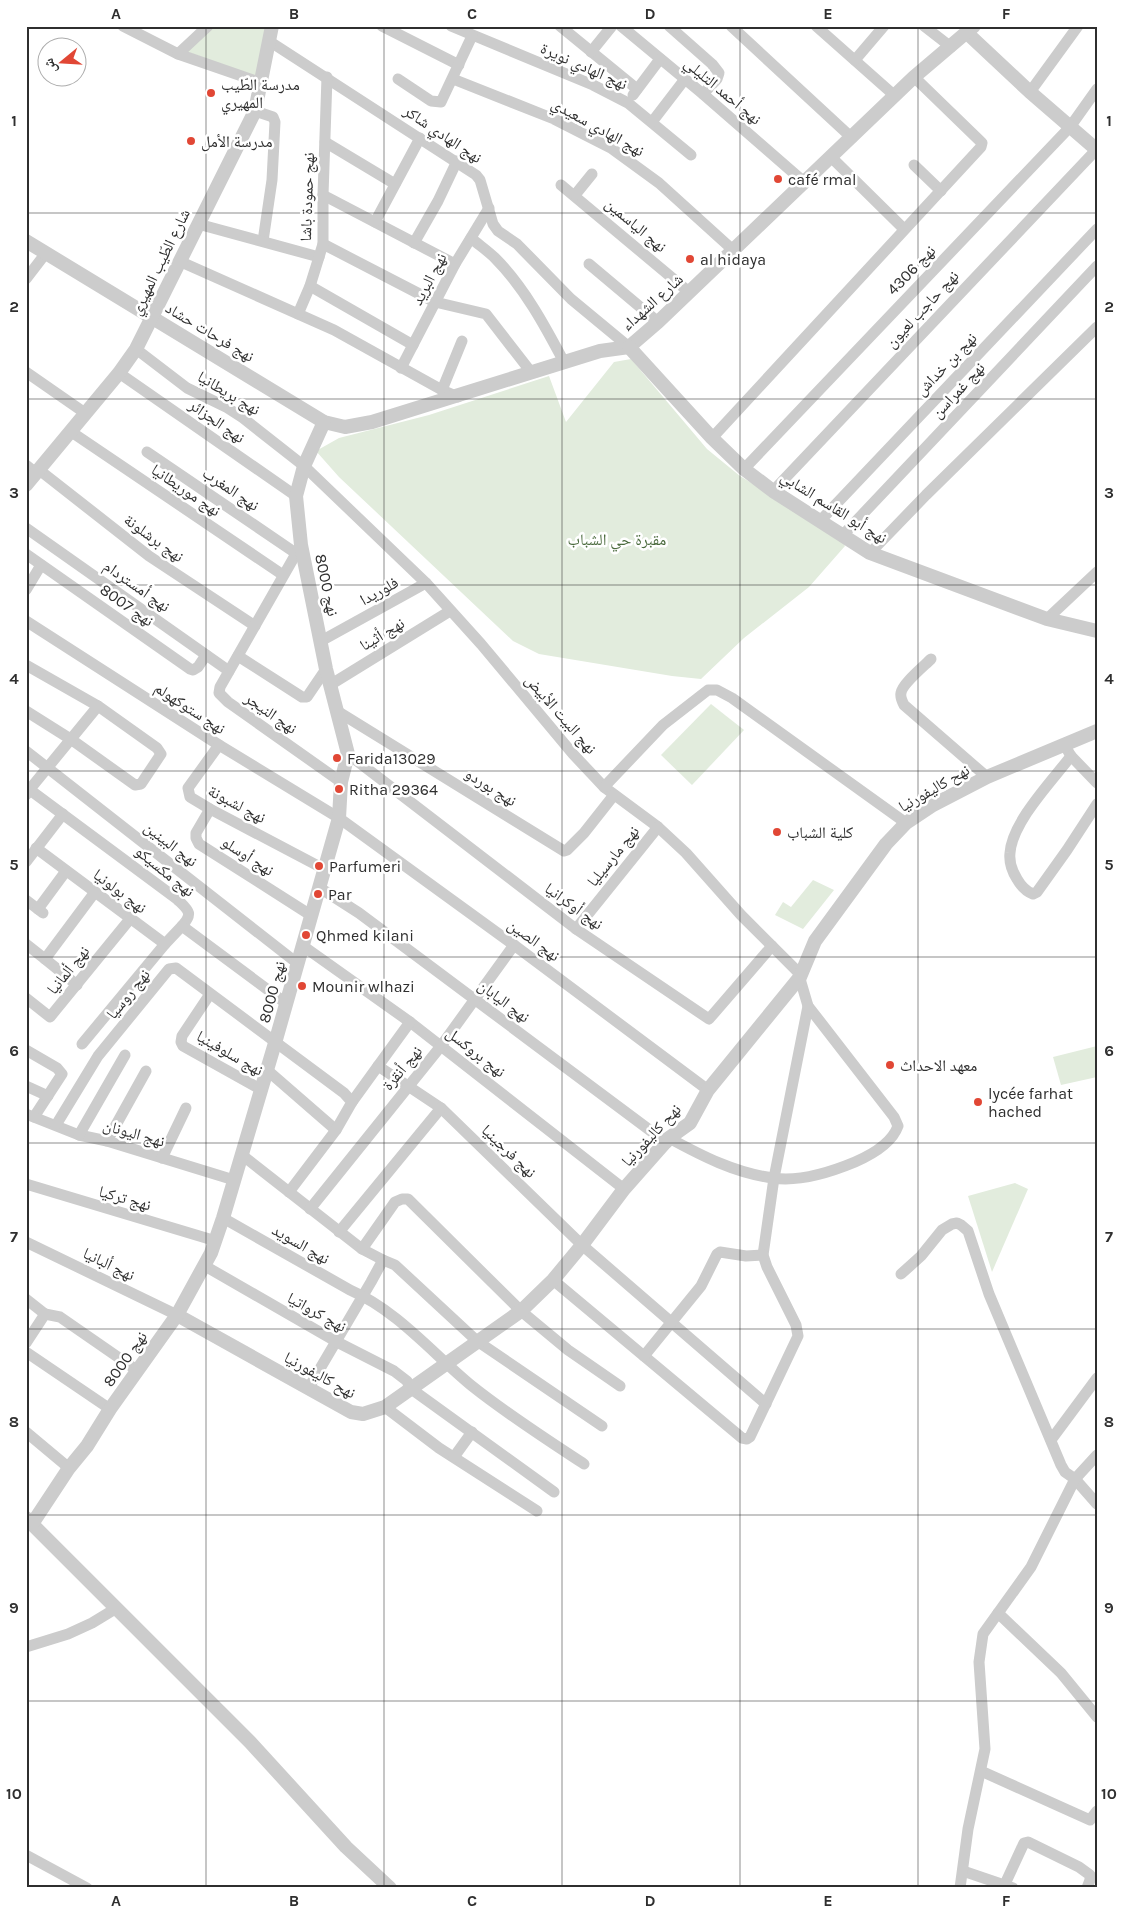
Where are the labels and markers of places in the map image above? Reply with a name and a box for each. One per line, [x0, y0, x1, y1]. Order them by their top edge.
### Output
place label: مدرسة الطّيب المهيري [221, 75, 300, 115]
marker: مدرسة الطّيب المهيري [205, 87, 217, 99]
place label: مدرسة الأمل [201, 132, 272, 152]
marker: مدرسة الأمل [185, 135, 197, 147]
place label: café rmal [788, 170, 857, 189]
marker: café rmal [772, 173, 784, 185]
place label: al hidaya [700, 250, 766, 269]
marker: al hidaya [684, 253, 696, 265]
place label: Farida13029 [347, 749, 435, 768]
marker: Farida13029 [331, 752, 343, 764]
place label: Ritha 29364 [349, 780, 438, 799]
marker: Ritha 29364 [333, 783, 345, 795]
place label: كلية الشباب [787, 823, 854, 842]
marker: كلية الشباب [771, 826, 783, 838]
place label: Parfumeri [329, 857, 401, 876]
marker: Parfumeri [313, 860, 325, 872]
place label: Par [328, 885, 352, 904]
marker: Par [312, 888, 324, 900]
place label: Qhmed kilani [316, 926, 414, 945]
marker: Qhmed kilani [300, 929, 312, 941]
place label: Mounir wlhazi [312, 977, 415, 996]
marker: Mounir wlhazi [296, 980, 308, 992]
place label: معهد الاحداث [900, 1056, 977, 1075]
marker: معهد الاحداث [884, 1059, 896, 1071]
place label: lycée farhat hached [988, 1084, 1073, 1121]
marker: lycée farhat hached [972, 1096, 984, 1108]

